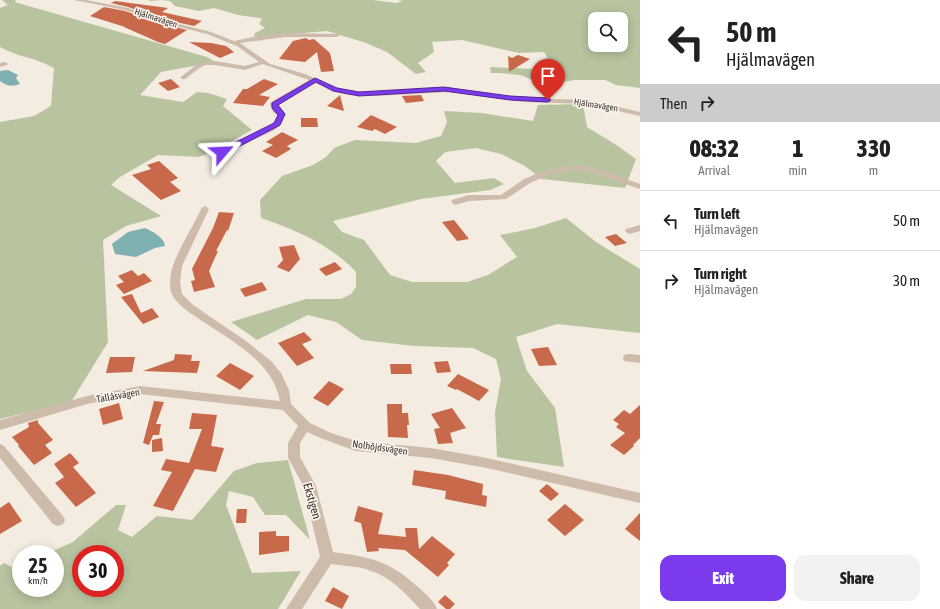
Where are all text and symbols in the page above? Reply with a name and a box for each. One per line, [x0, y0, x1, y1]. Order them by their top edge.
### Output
street label: Hjälmavägen [133, 6, 179, 30]
map controls [588, 12, 628, 52]
button: search [588, 12, 628, 52]
icon: left [660, 16, 712, 68]
text: 50 m [726, 16, 776, 48]
text: Hjälmavägen [726, 49, 815, 70]
pin [531, 59, 565, 100]
icon: arrive [537, 65, 559, 87]
icon: right [696, 92, 718, 114]
text: Then [660, 95, 688, 112]
street label: Hjälmavägen [573, 97, 619, 113]
position arrow [201, 131, 243, 173]
text: 08:32 [690, 135, 739, 162]
text: 1 [792, 135, 803, 162]
text: 330 [857, 135, 890, 162]
text: Arrival [698, 163, 730, 178]
text: min [788, 163, 807, 178]
text: m [869, 163, 878, 178]
text: Turn left [694, 205, 740, 222]
icon: left [660, 210, 682, 232]
text: 50 m [893, 212, 920, 229]
text: Hjälmavägen [694, 222, 758, 237]
text: Turn right [694, 265, 747, 282]
icon: right [660, 270, 682, 292]
text: 30 m [893, 272, 920, 289]
text: Hjälmavägen [694, 282, 758, 297]
street label: Tallåsvägen [95, 386, 141, 405]
street label: Nolhöjdsvägen [352, 438, 408, 457]
street label: Ekstigen [300, 481, 324, 521]
speed limit sign: 30 [72, 545, 124, 597]
text: 25 [29, 554, 47, 577]
button: Exit [660, 555, 786, 601]
button: Share [794, 555, 920, 601]
text: km/h [28, 575, 48, 586]

